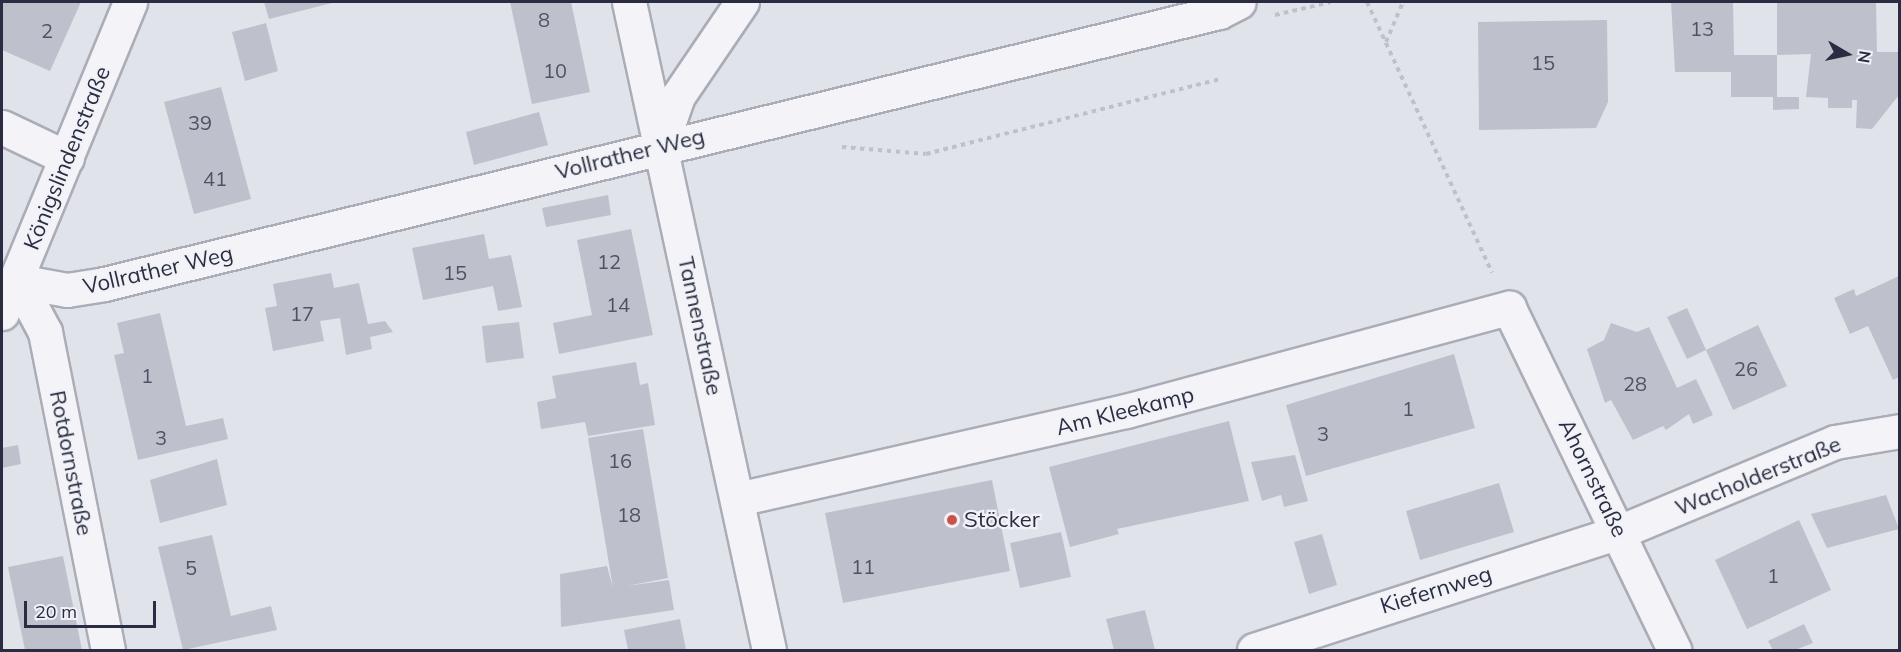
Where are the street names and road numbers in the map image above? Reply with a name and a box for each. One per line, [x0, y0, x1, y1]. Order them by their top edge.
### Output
street label: Königslindenstraße [18, 62, 116, 254]
street label: Vollrather Weg [553, 123, 707, 185]
street label: Vollrather Weg [81, 240, 235, 300]
street label: Tannenstraße [672, 254, 728, 398]
street label: Am Kleekamp [1053, 381, 1197, 441]
street label: Rotdornstraße [44, 388, 98, 538]
street label: Ahornstraße [1553, 415, 1633, 541]
street label: Wacholderstraße [1671, 431, 1845, 521]
street label: Kiefernweg [1377, 561, 1495, 619]

